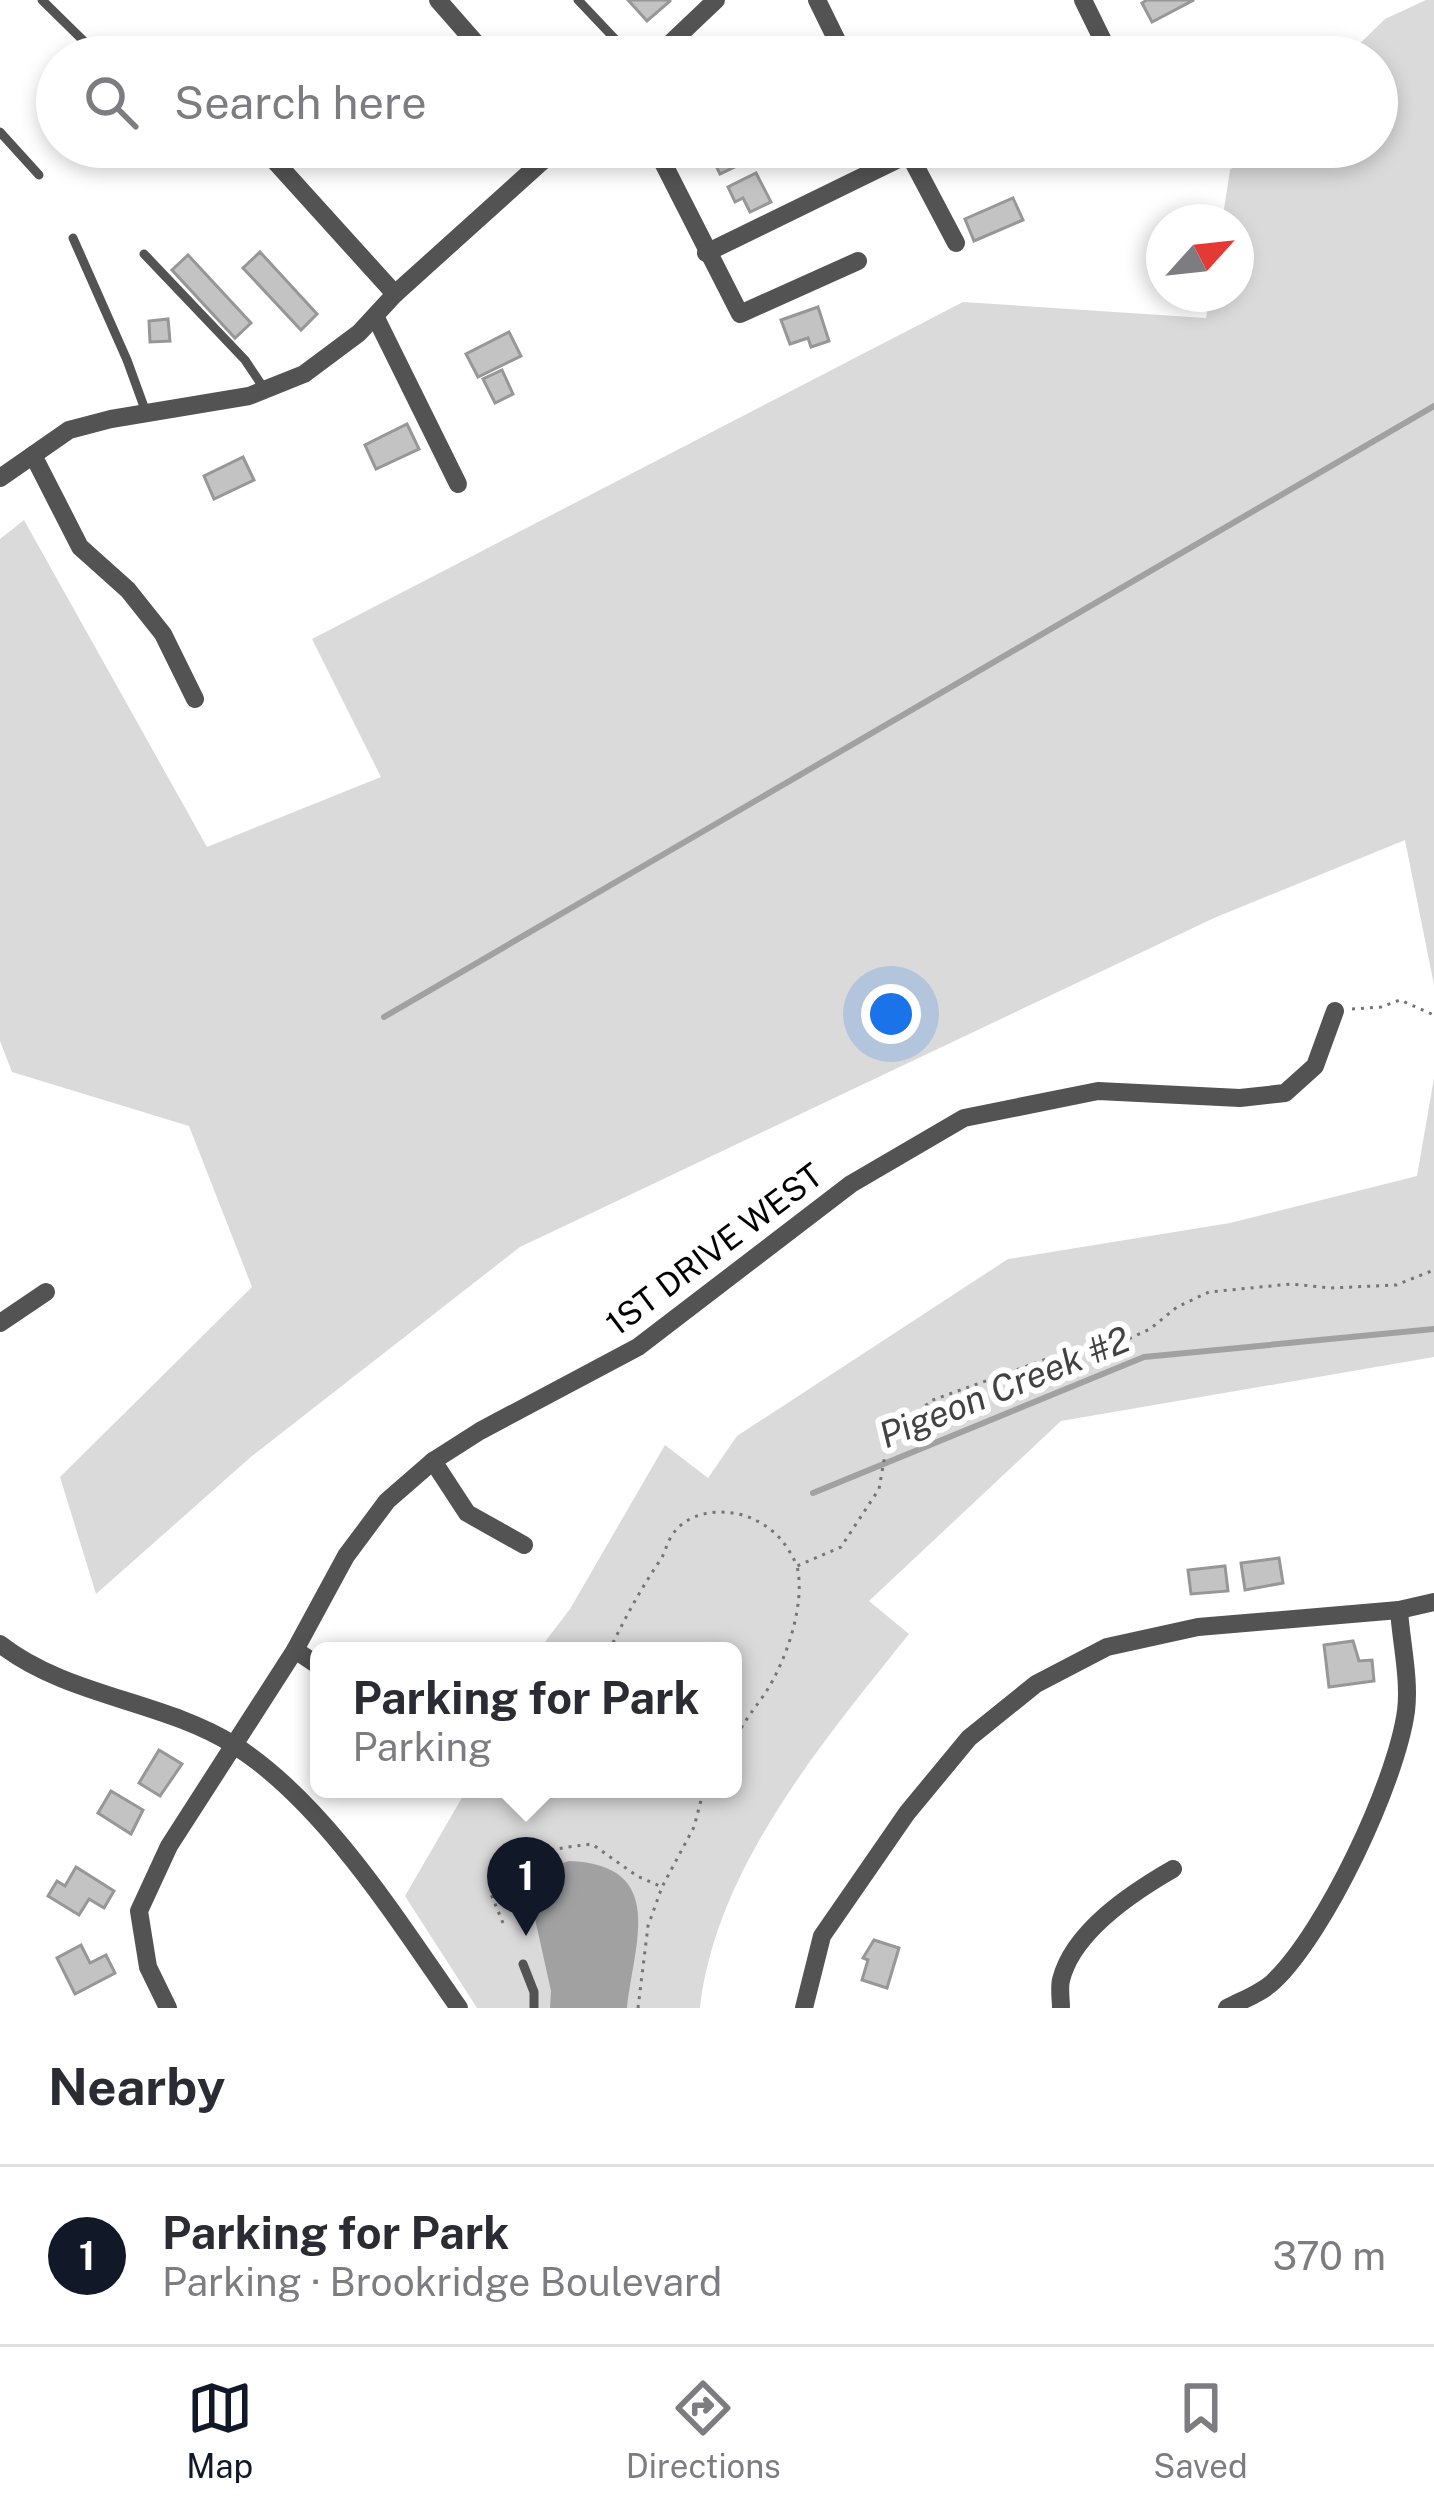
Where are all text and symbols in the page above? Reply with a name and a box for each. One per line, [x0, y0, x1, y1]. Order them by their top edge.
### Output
search box [36, 36, 1398, 168]
icon: search [78, 69, 144, 135]
text: Search here [174, 76, 427, 129]
north arrow [1146, 204, 1254, 312]
your location [861, 984, 921, 1044]
street label: 1ST DRIVE WEST [599, 1155, 829, 1343]
water label: Pigeon Creek #2 [873, 1318, 1135, 1456]
popup [310, 1642, 742, 1798]
text: Parking for Park [352, 1671, 700, 1724]
text: Parking [352, 1724, 492, 1770]
pin: 1 [487, 1837, 565, 1936]
text: Nearby [48, 2057, 225, 2116]
text: Parking for Park [162, 2206, 509, 2259]
text: 1 [79, 2233, 95, 2279]
text: 370 m [1272, 2233, 1386, 2279]
text: Parking · Brookridge Boulevard [162, 2259, 722, 2305]
tab: Map [186, 2375, 253, 2485]
tab: Directions [626, 2375, 781, 2485]
tab: Saved [1153, 2375, 1248, 2485]

